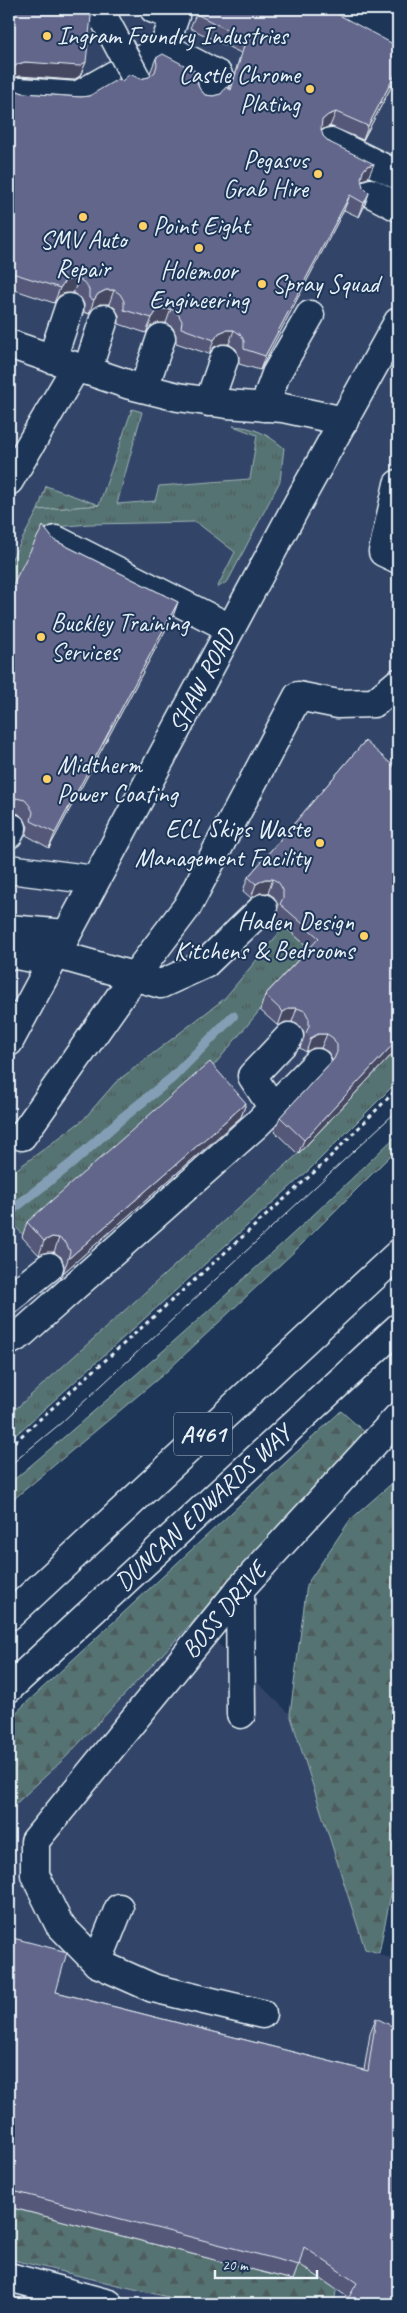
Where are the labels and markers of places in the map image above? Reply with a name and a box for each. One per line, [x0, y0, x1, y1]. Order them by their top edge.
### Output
place label: Ingram Foundry Industries [57, 20, 290, 52]
marker: Ingram Foundry Industries [41, 30, 53, 42]
place label: Castle Chrome Plating [179, 59, 302, 120]
marker: Castle Chrome Plating [304, 83, 316, 95]
place label: Pegasus Grab Hire [223, 144, 310, 205]
marker: Pegasus Grab Hire [312, 168, 324, 180]
place label: Point Eight [153, 210, 252, 242]
marker: SMV Auto Repair [77, 211, 89, 223]
marker: Point Eight [137, 220, 149, 232]
place label: SMV Auto Repair [40, 224, 129, 285]
marker: Holemoor Engineering [193, 242, 205, 254]
place label: Holemoor Engineering [149, 255, 251, 316]
place label: Spray Squad [272, 268, 383, 300]
marker: Spray Squad [256, 278, 268, 290]
place label: Buckley Training Services [51, 607, 190, 668]
marker: Buckley Training Services [35, 631, 47, 643]
place label: Midtherm Power Coating [57, 749, 180, 810]
marker: Midtherm Power Coating [41, 773, 53, 785]
place label: ECL Skips Waste Management Facility [135, 813, 312, 874]
marker: ECL Skips Waste Management Facility [314, 837, 326, 849]
place label: Haden Design Kitchens & Bedrooms [174, 906, 356, 967]
marker: Haden Design Kitchens & Bedrooms [358, 930, 370, 942]

